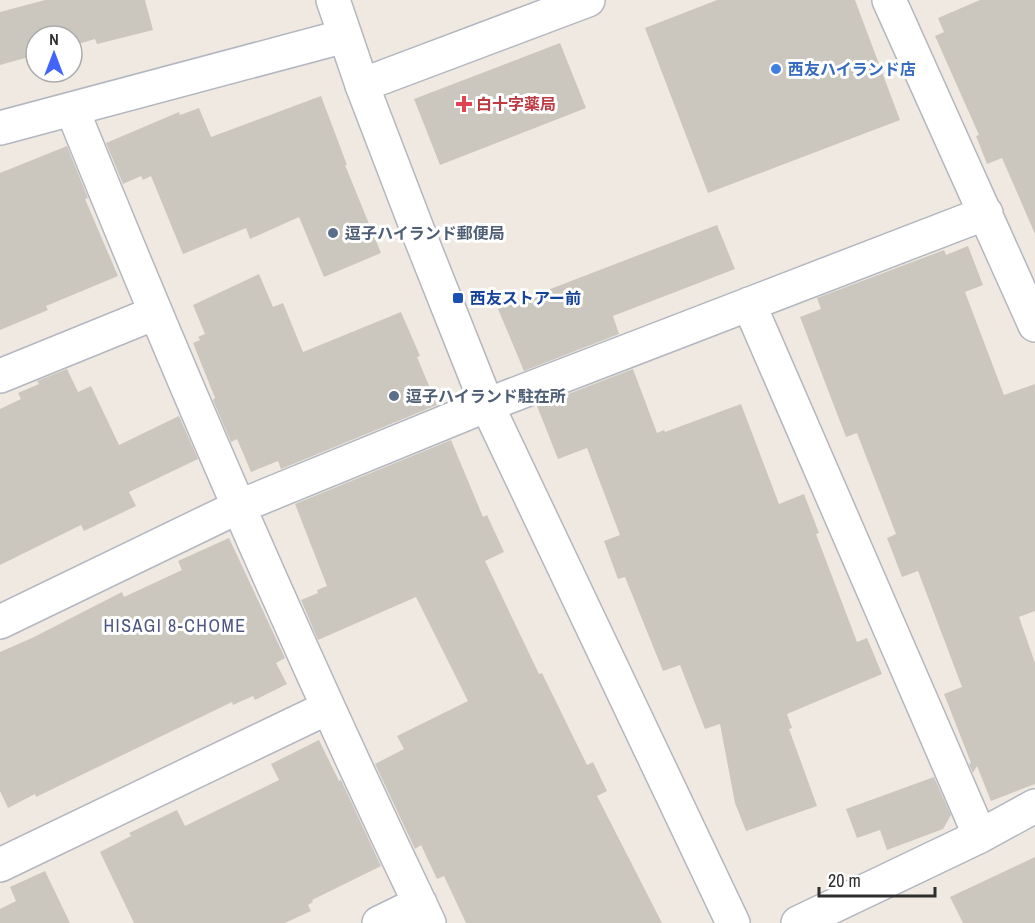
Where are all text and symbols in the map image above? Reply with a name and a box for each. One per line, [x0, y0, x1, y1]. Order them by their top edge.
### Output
north arrow [24, 24, 84, 84]
text: N [49, 28, 59, 50]
place label: 西友ハイランド店 [788, 58, 916, 80]
marker: 西友ハイランド店 [769, 62, 783, 76]
place label: 白十字薬局 [476, 93, 556, 115]
marker: 白十字薬局 [457, 97, 471, 111]
place label: 逗子ハイランド郵便局 [345, 222, 505, 244]
marker: 逗子ハイランド郵便局 [326, 226, 340, 240]
place label: 西友ストアー前 [470, 287, 581, 309]
marker: 西友ストアー前 [451, 291, 465, 305]
place label: 逗子ハイランド駐在所 [406, 385, 566, 407]
marker: 逗子ハイランド駐在所 [387, 389, 401, 403]
district label: HISAGI 8-CHOME [103, 613, 247, 638]
scale bar [819, 860, 934, 898]
text: 20 m [828, 868, 861, 893]

